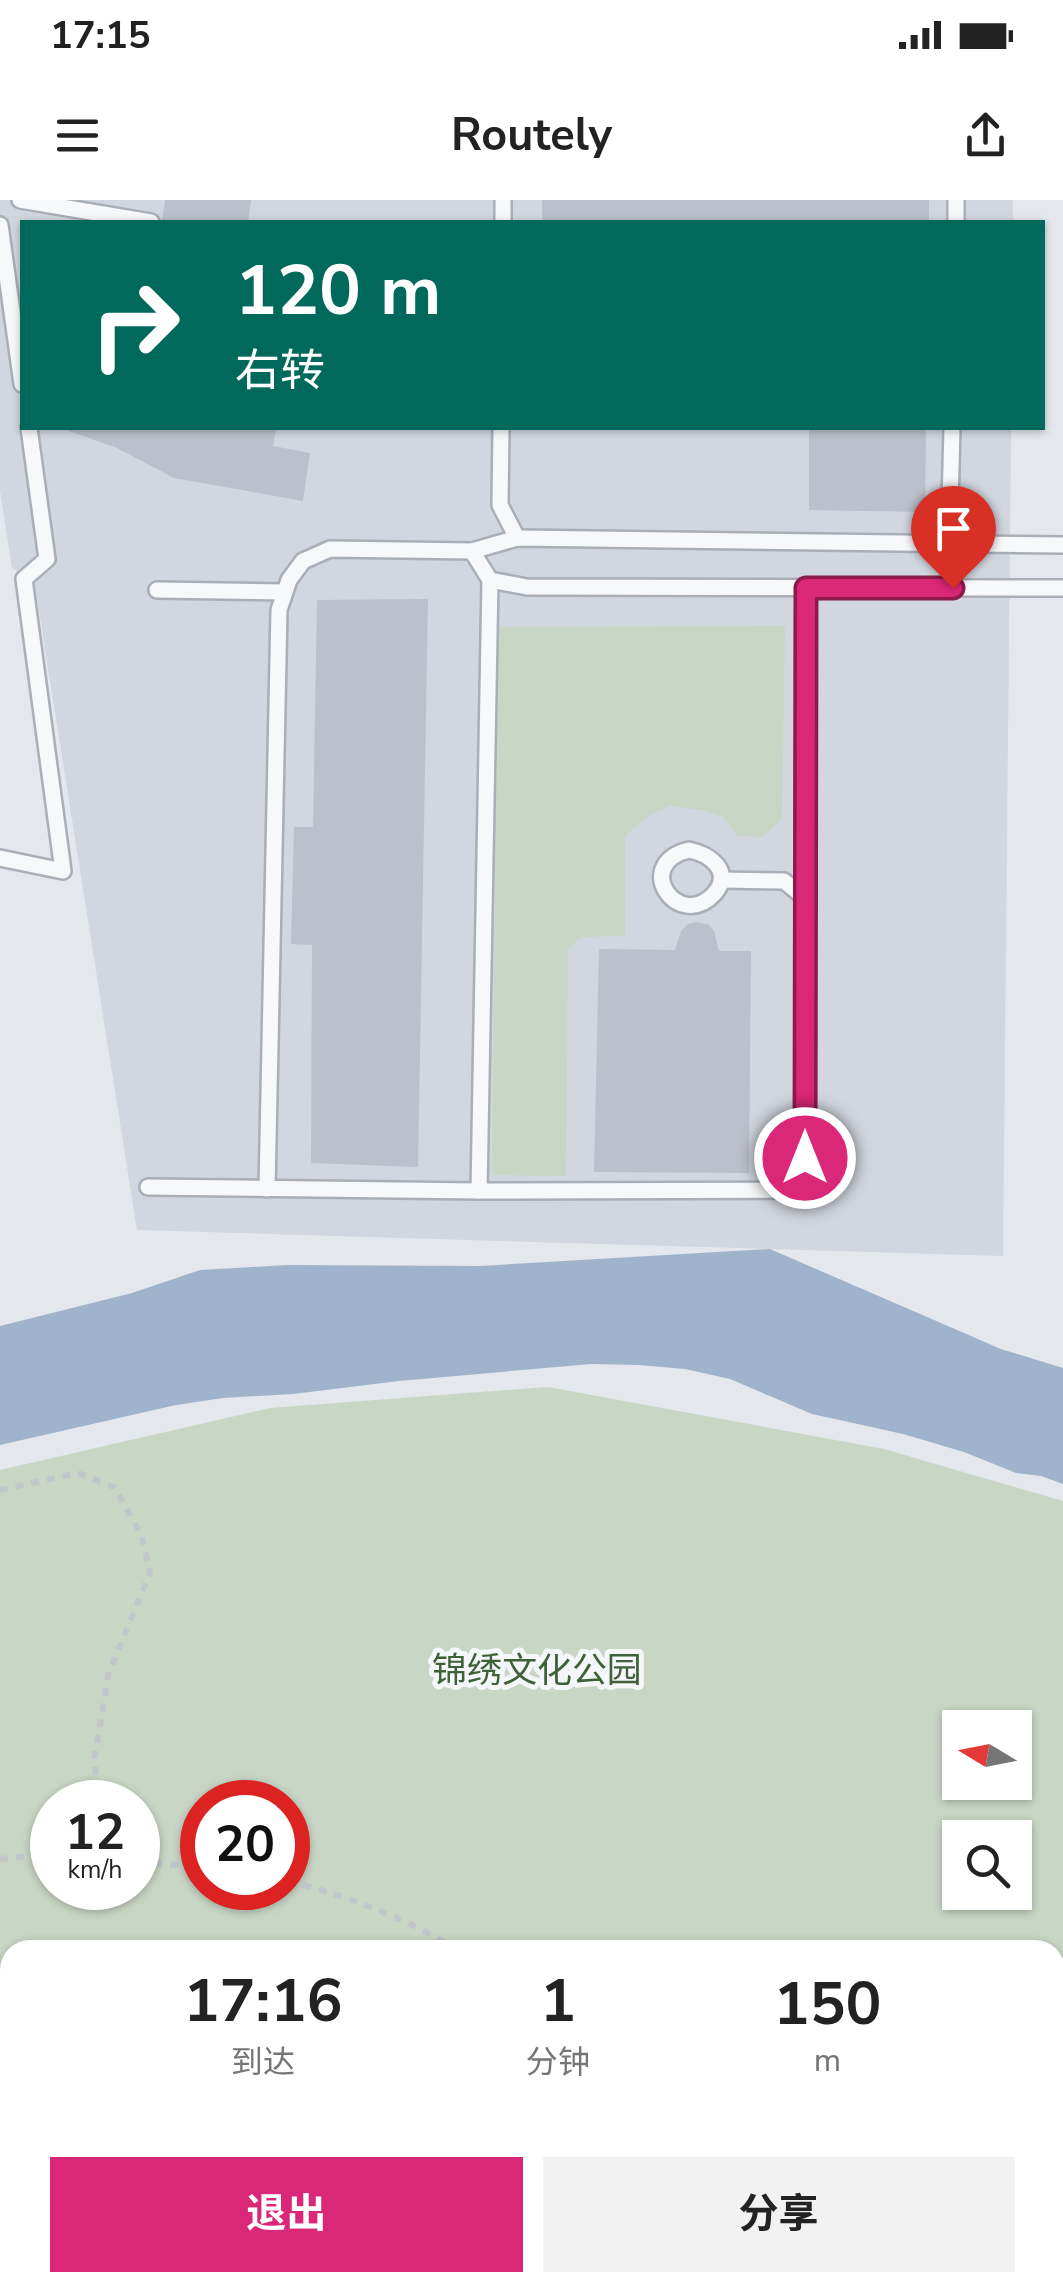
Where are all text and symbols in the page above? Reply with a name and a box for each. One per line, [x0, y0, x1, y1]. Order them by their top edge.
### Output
text: 17:15 [50, 10, 151, 61]
text: Routely [451, 105, 612, 166]
icon: menu [50, 108, 105, 163]
icon: share [958, 108, 1013, 163]
text: 120 m [235, 243, 441, 339]
icon: right [70, 260, 200, 390]
text: 右转 [235, 341, 325, 402]
pin [911, 486, 996, 589]
icon: arrive [926, 501, 981, 556]
position arrow [753, 1106, 857, 1210]
park label: 锦绣文化公园 [432, 1647, 642, 1694]
north arrow [942, 1710, 1032, 1800]
map controls [942, 1710, 1032, 1910]
speed limit sign: 20 [180, 1780, 310, 1910]
text: 12 [65, 1798, 125, 1867]
button: search [942, 1820, 1032, 1910]
text: km/h [67, 1853, 123, 1887]
text: 17:16 [184, 1960, 342, 2042]
text: 1 [540, 1960, 576, 2042]
text: 150 [773, 1963, 881, 2045]
text: m [814, 2039, 841, 2082]
text: 到达 [231, 2041, 295, 2084]
text: 分钟 [526, 2041, 590, 2084]
button: 退出 [50, 2157, 523, 2272]
button: 分享 [543, 2157, 1015, 2272]

